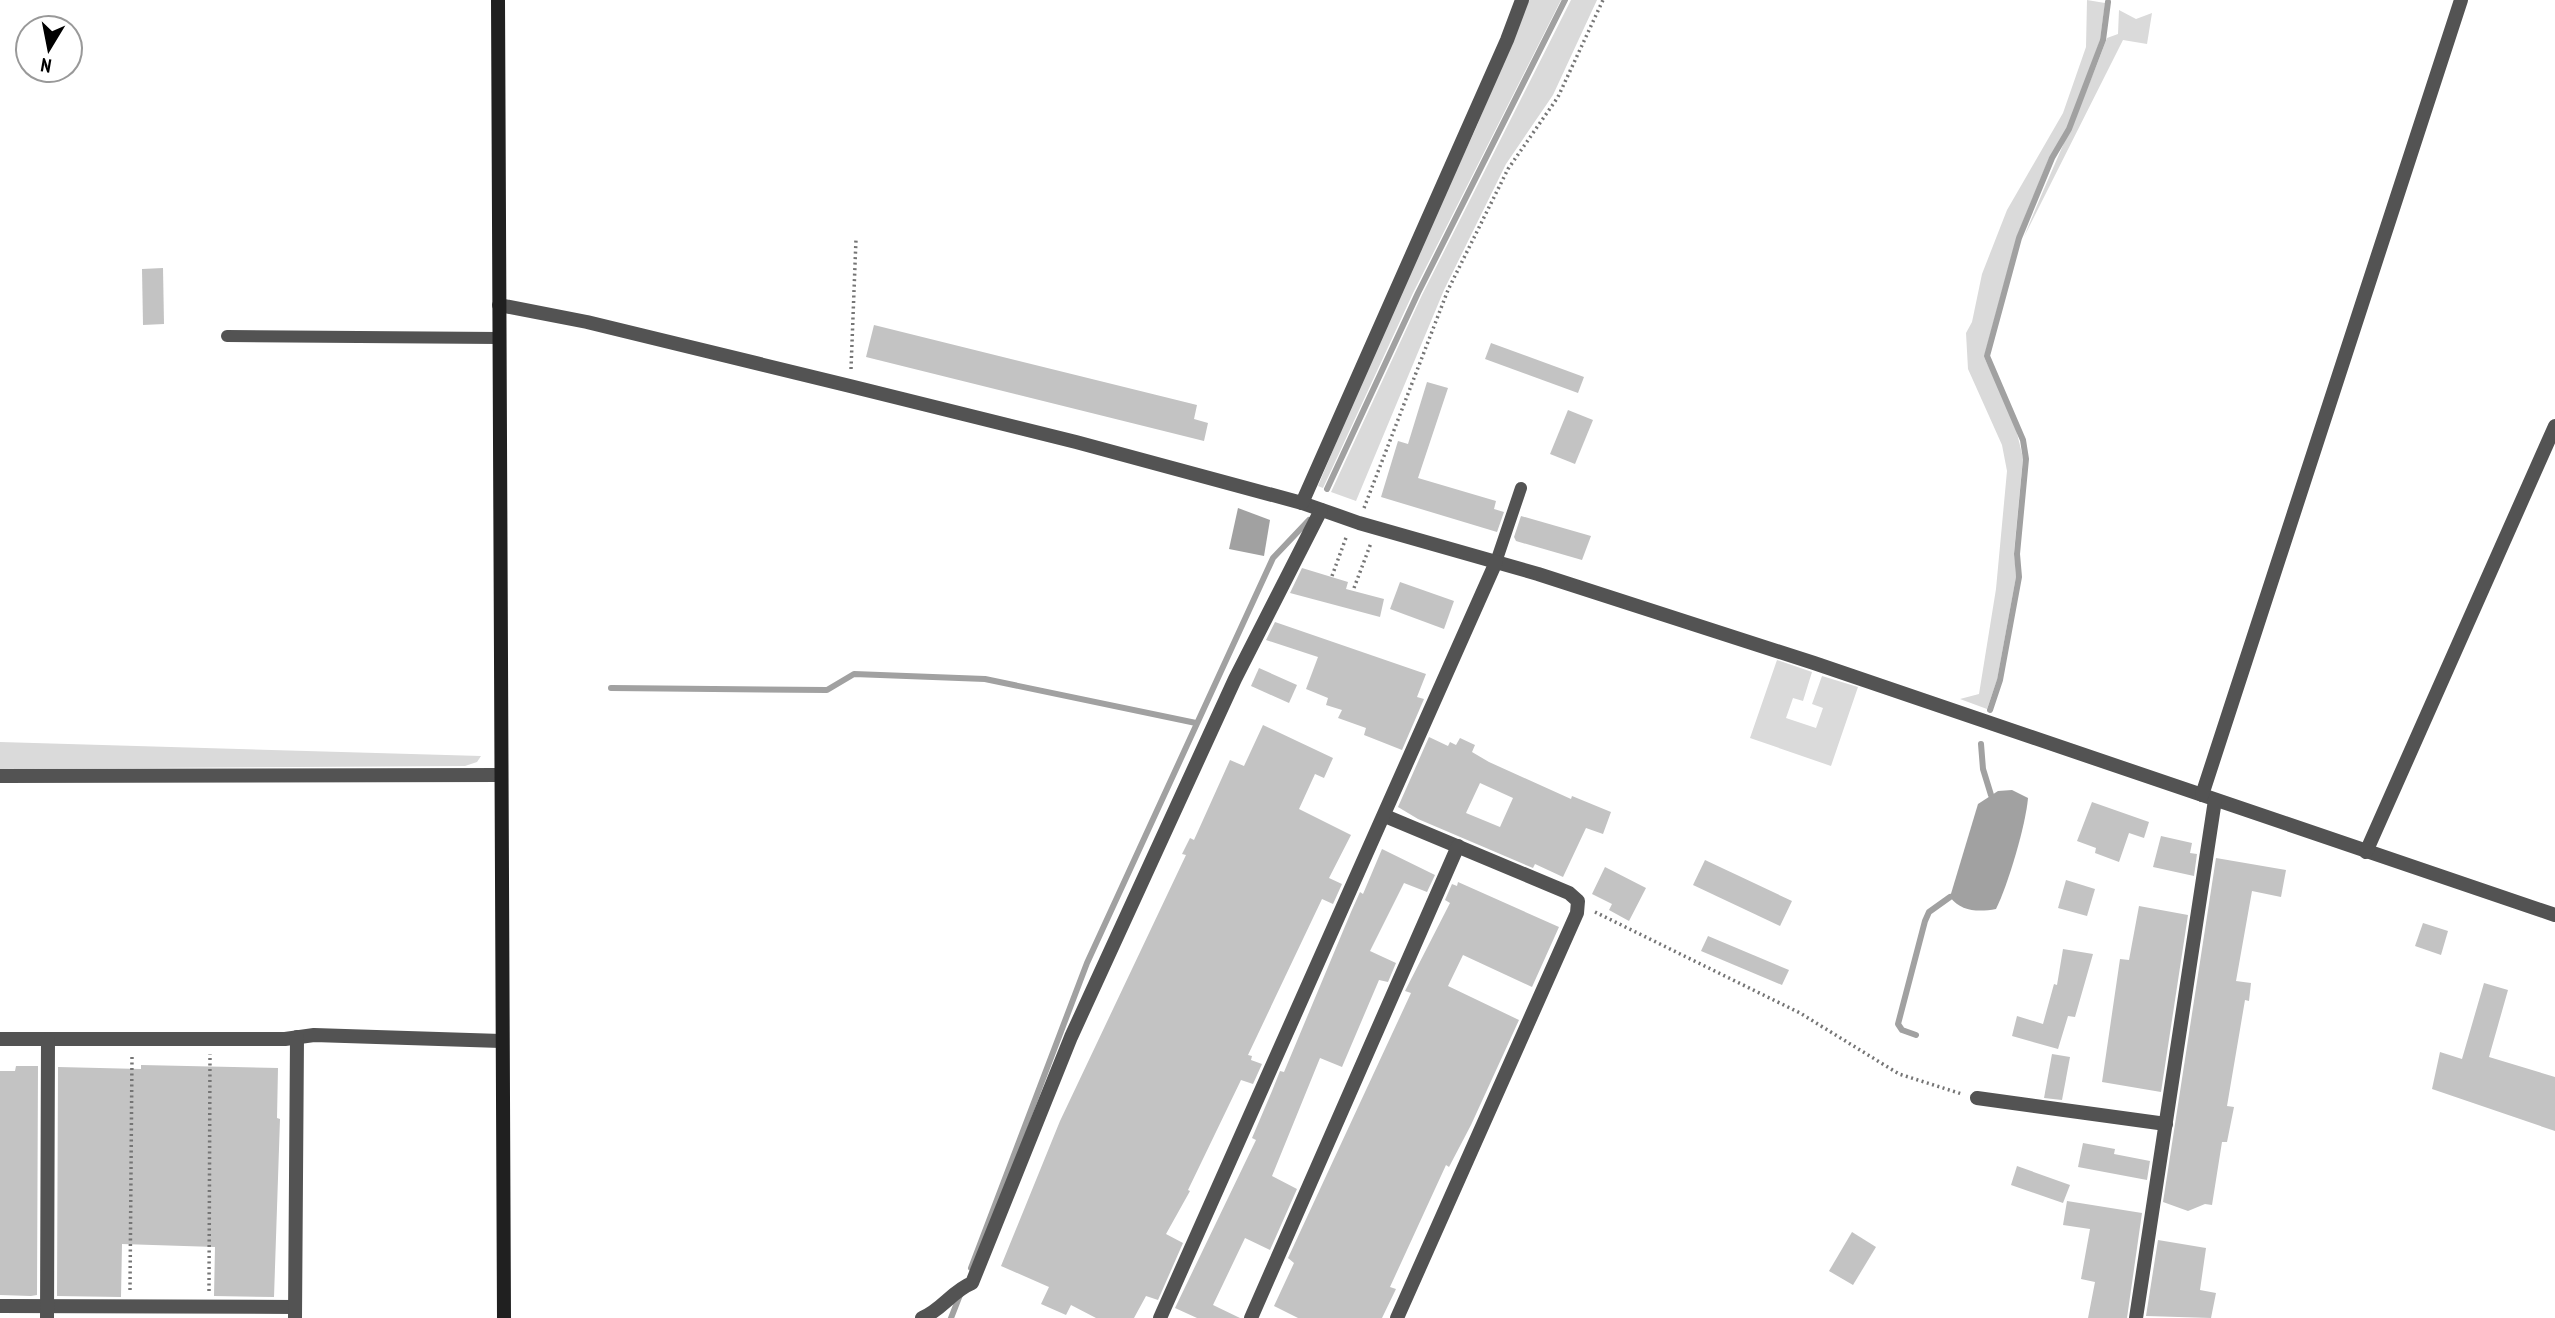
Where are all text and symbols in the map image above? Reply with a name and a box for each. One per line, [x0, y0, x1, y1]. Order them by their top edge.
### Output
north arrow [14, 14, 84, 84]
text: N [39, 53, 53, 78]

